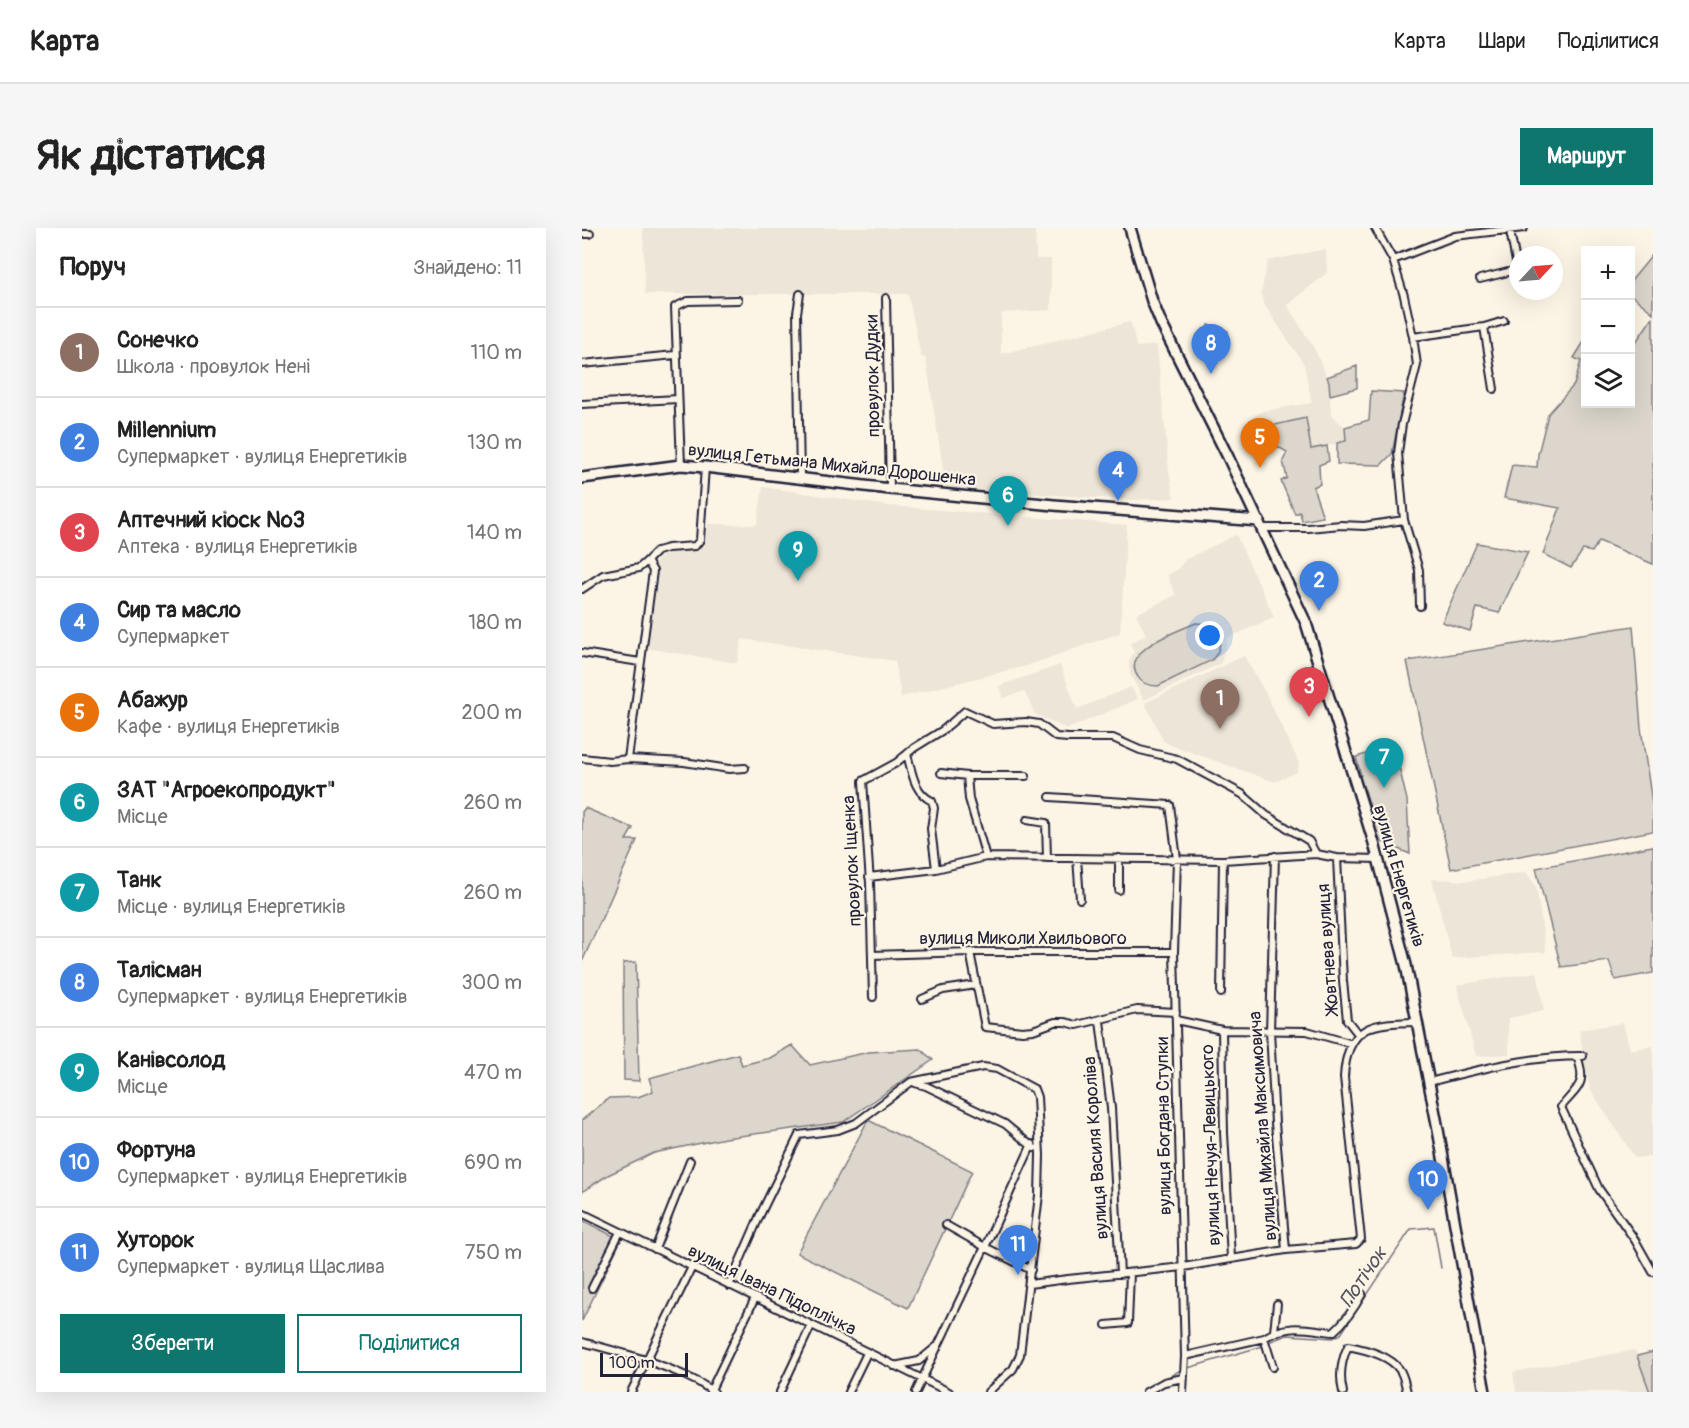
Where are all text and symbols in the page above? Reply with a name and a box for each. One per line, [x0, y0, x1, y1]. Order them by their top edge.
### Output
text: Карта [30, 24, 99, 59]
text: Карта [1394, 28, 1446, 55]
text: Шари [1479, 28, 1525, 55]
text: Поділитися [1558, 28, 1659, 55]
button: Маршрут [1520, 128, 1653, 185]
text: Як дістатися [36, 130, 266, 182]
north arrow [1509, 246, 1563, 300]
map controls [1581, 246, 1635, 408]
button: + [1581, 246, 1635, 300]
text: Поруч [60, 251, 126, 283]
text: Знайдено: 11 [413, 255, 522, 280]
button: − [1581, 300, 1635, 354]
street label: провулок Дудки [860, 314, 886, 438]
pin: 8 [1192, 324, 1230, 374]
text: Сонечко [117, 326, 199, 354]
text: 1 [76, 340, 83, 365]
text: 110 m [471, 340, 522, 365]
text: Школа · провулок Нені [117, 354, 310, 379]
button: layers [1581, 354, 1635, 408]
text: Millennium [117, 416, 216, 444]
pin: 5 [1240, 418, 1280, 468]
text: 2 [74, 430, 85, 455]
text: 130 m [467, 430, 522, 455]
street label: вулиця Гетьмана Михайла Дорошенка [687, 438, 977, 492]
text: Супермаркет · вулиця Енергетиків [117, 444, 408, 469]
pin: 4 [1098, 452, 1138, 501]
pin: 6 [988, 476, 1028, 526]
text: Аптечний кіоск №3 [117, 506, 305, 534]
text: 3 [74, 520, 85, 545]
text: 140 m [467, 520, 522, 545]
pin: 9 [778, 532, 818, 581]
text: Аптека · вулиця Енергетиків [117, 534, 358, 559]
pin: 2 [1300, 562, 1338, 611]
text: Сир та масло [117, 596, 241, 624]
text: 4 [74, 610, 85, 635]
text: 180 m [468, 610, 522, 635]
your location [1195, 621, 1224, 650]
text: Супермаркет [117, 624, 229, 649]
pin: 3 [1290, 668, 1328, 717]
pin: 1 [1200, 680, 1240, 729]
text: Абажур [117, 686, 188, 714]
text: 5 [74, 700, 85, 725]
text: 200 m [461, 700, 522, 725]
text: Кафе · вулиця Енергетиків [117, 714, 340, 739]
pin: 7 [1364, 738, 1404, 788]
text: ЗАТ "Агроекопродукт" [117, 776, 336, 804]
text: 6 [74, 790, 85, 815]
text: 260 m [463, 790, 522, 815]
street label: провулок Іщенка [837, 795, 867, 927]
street label: вулиця Енергетиків [1368, 802, 1430, 950]
text: Місце [117, 804, 168, 829]
text: Танк [117, 866, 162, 894]
text: 7 [74, 880, 85, 905]
text: 260 m [463, 880, 522, 905]
street label: Жовтнева вулиця [1312, 883, 1344, 1018]
text: Місце · вулиця Енергетиків [117, 894, 346, 919]
street label: вулиця Миколи Хвильового [919, 927, 1127, 950]
text: Талісман [117, 956, 202, 984]
text: 8 [74, 970, 85, 995]
text: 300 m [461, 970, 522, 995]
text: Супермаркет · вулиця Енергетиків [117, 984, 408, 1009]
street label: вулиця Михайла Максимовича [1244, 1010, 1282, 1242]
street label: вулиця Богдана Ступки [1151, 1037, 1177, 1215]
street label: вулиця Нечуя-Левицького [1196, 1043, 1226, 1246]
text: Канівсолод [117, 1046, 225, 1074]
street label: вулиця Василя Короліва [1078, 1056, 1114, 1240]
text: 9 [74, 1060, 85, 1085]
text: 470 m [464, 1060, 522, 1085]
text: Місце [117, 1074, 168, 1099]
text: Фортуна [117, 1136, 196, 1164]
text: 10 [69, 1150, 90, 1175]
text: 690 m [464, 1150, 522, 1175]
pin: 10 [1408, 1160, 1448, 1210]
text: Супермаркет · вулиця Енергетиків [117, 1164, 408, 1189]
text: Хуторок [117, 1226, 195, 1254]
pin: 11 [998, 1226, 1038, 1275]
street label: вулиця Івана Підоплічка [684, 1239, 860, 1341]
text: 11 [72, 1240, 87, 1265]
text: 750 m [465, 1240, 522, 1265]
water label: Потічок [1334, 1241, 1393, 1312]
text: Супермаркет · вулиця Щаслива [117, 1254, 385, 1279]
button: Зберегти [60, 1314, 285, 1373]
button: Поділитися [297, 1314, 522, 1373]
scale bar [600, 1350, 688, 1378]
text: 100 m [609, 1353, 655, 1373]

